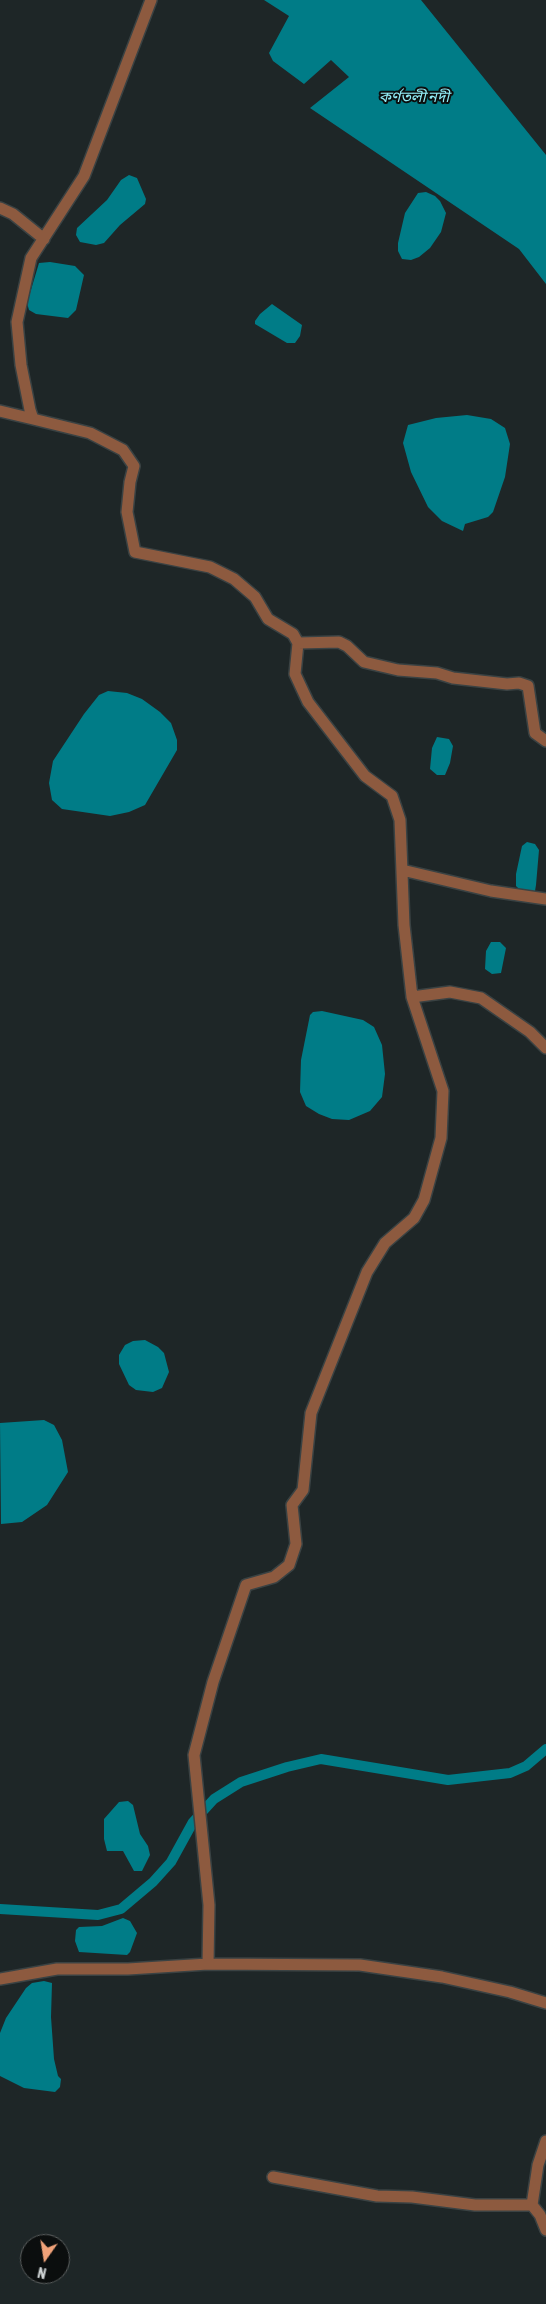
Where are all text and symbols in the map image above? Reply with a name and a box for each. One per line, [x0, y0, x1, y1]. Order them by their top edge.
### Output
water label: কর্ণতলী নদী [379, 88, 449, 106]
north arrow [20, 2234, 70, 2284]
text: N [36, 2264, 48, 2281]

